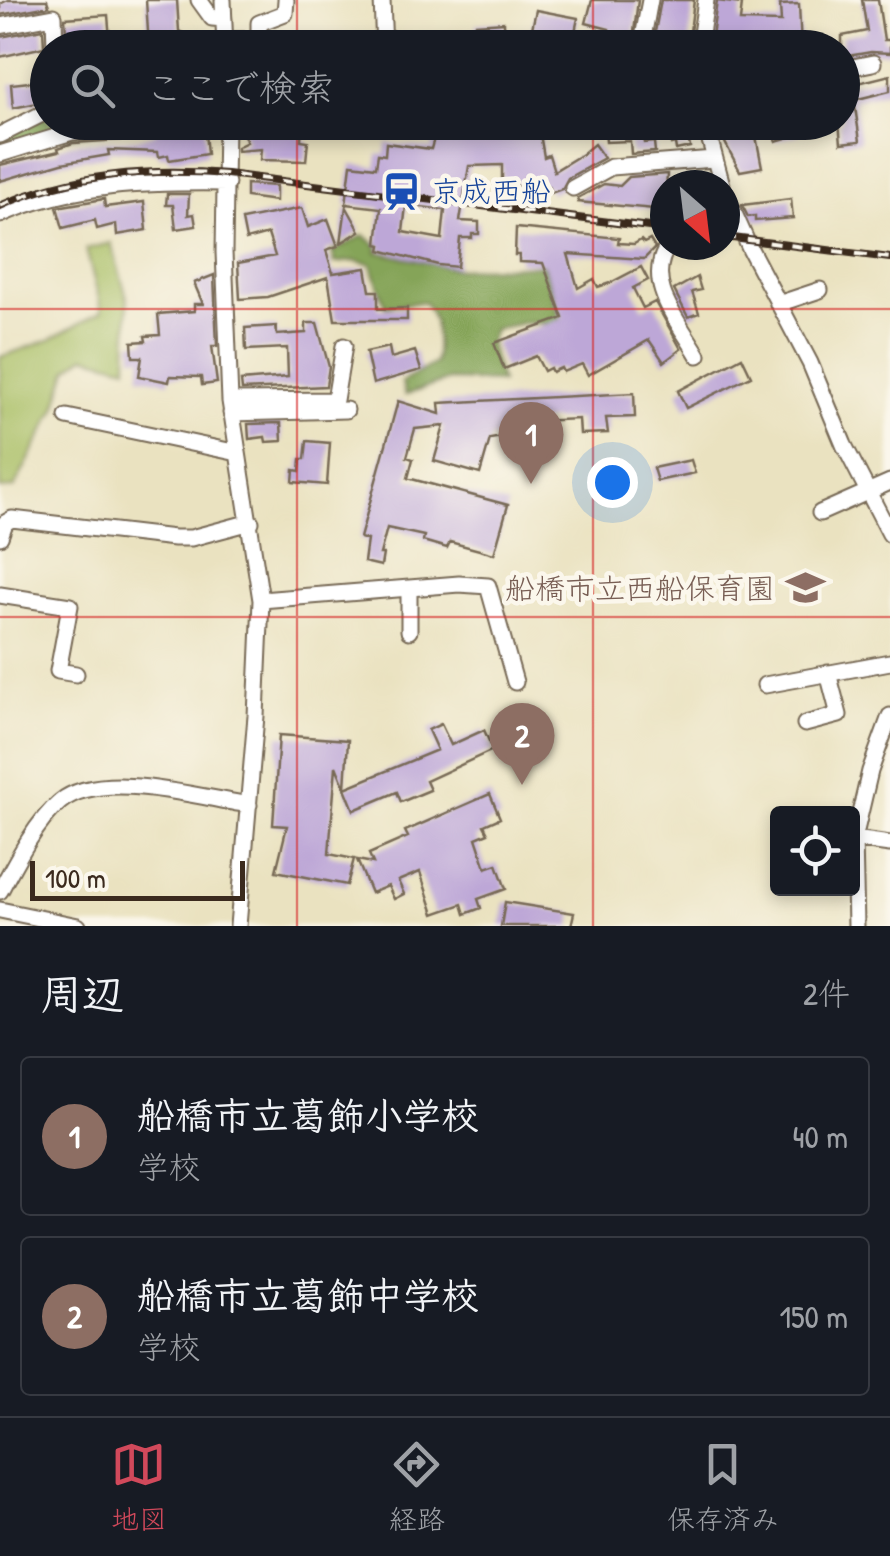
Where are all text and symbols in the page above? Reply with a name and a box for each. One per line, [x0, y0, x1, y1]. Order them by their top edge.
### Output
search box [30, 30, 860, 140]
icon: search [65, 58, 120, 113]
text: ここで検索 [145, 61, 335, 113]
station icon: 京成西船 [380, 170, 422, 212]
north arrow [650, 170, 740, 260]
place label: 京成西船 [431, 171, 551, 211]
pin: 1 [498, 402, 564, 484]
your location [587, 457, 638, 508]
school or university icon: 船橋市立西船保育園 [784, 567, 826, 609]
place label: 船橋市立西船保育園 [505, 568, 775, 608]
pin: 2 [490, 702, 554, 785]
map controls [770, 806, 860, 896]
button: locate [770, 806, 860, 896]
scale bar [30, 856, 245, 900]
text: 100 m [45, 859, 106, 897]
text: 周辺 [40, 965, 124, 1022]
text: 2件 [803, 972, 850, 1015]
text: 船橋市立葛飾小学校 [137, 1089, 479, 1141]
text: 1 [69, 1115, 80, 1158]
text: 40 m [793, 1115, 848, 1158]
text: 学校 [137, 1145, 201, 1188]
text: 船橋市立葛飾中学校 [137, 1269, 479, 1321]
text: 2 [67, 1295, 82, 1338]
text: 150 m [779, 1295, 848, 1338]
text: 学校 [137, 1325, 201, 1368]
tab: 地図 [111, 1437, 167, 1538]
tab: 経路 [389, 1437, 445, 1538]
tab: 保存済み [667, 1437, 779, 1538]

